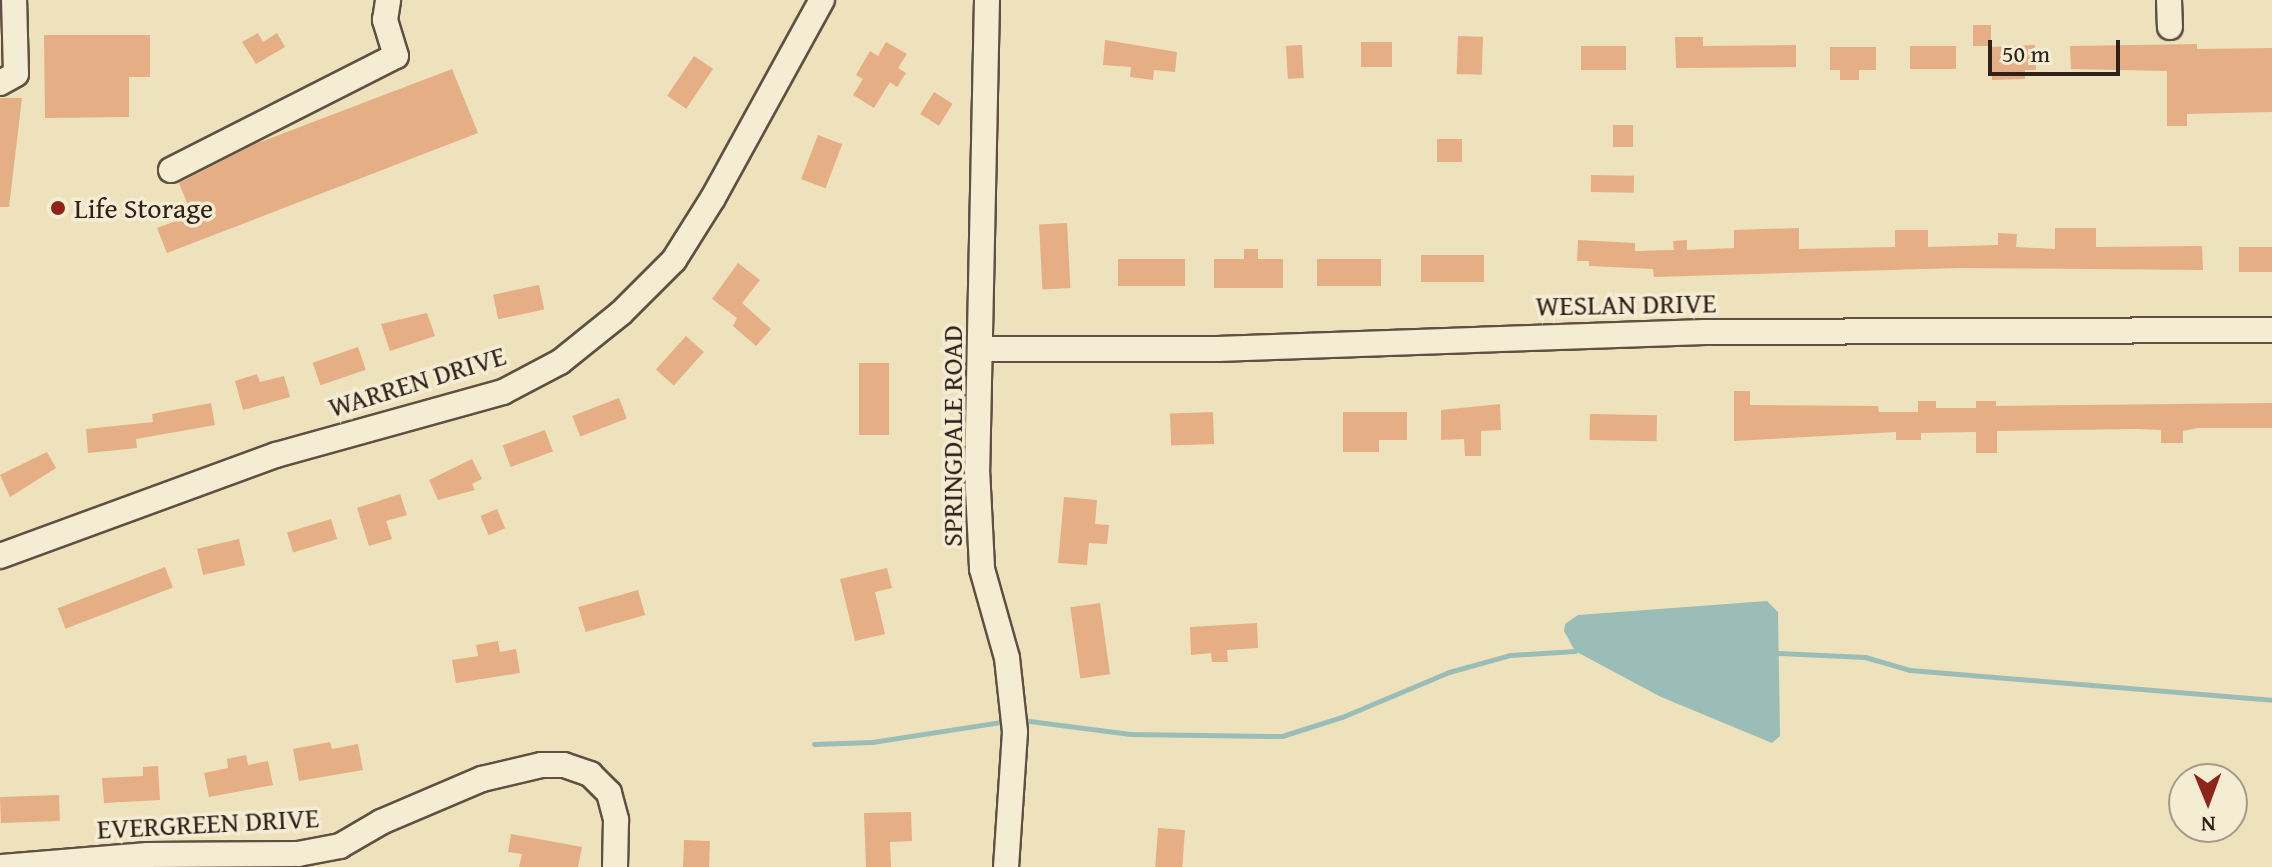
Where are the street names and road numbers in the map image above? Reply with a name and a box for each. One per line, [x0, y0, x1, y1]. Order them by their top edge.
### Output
street label: WESLAN DRIVE [1535, 286, 1717, 322]
street label: SPRINGDALE ROAD [935, 325, 969, 547]
street label: WARREN DRIVE [324, 338, 510, 424]
street label: EVERGREEN DRIVE [96, 800, 320, 846]

